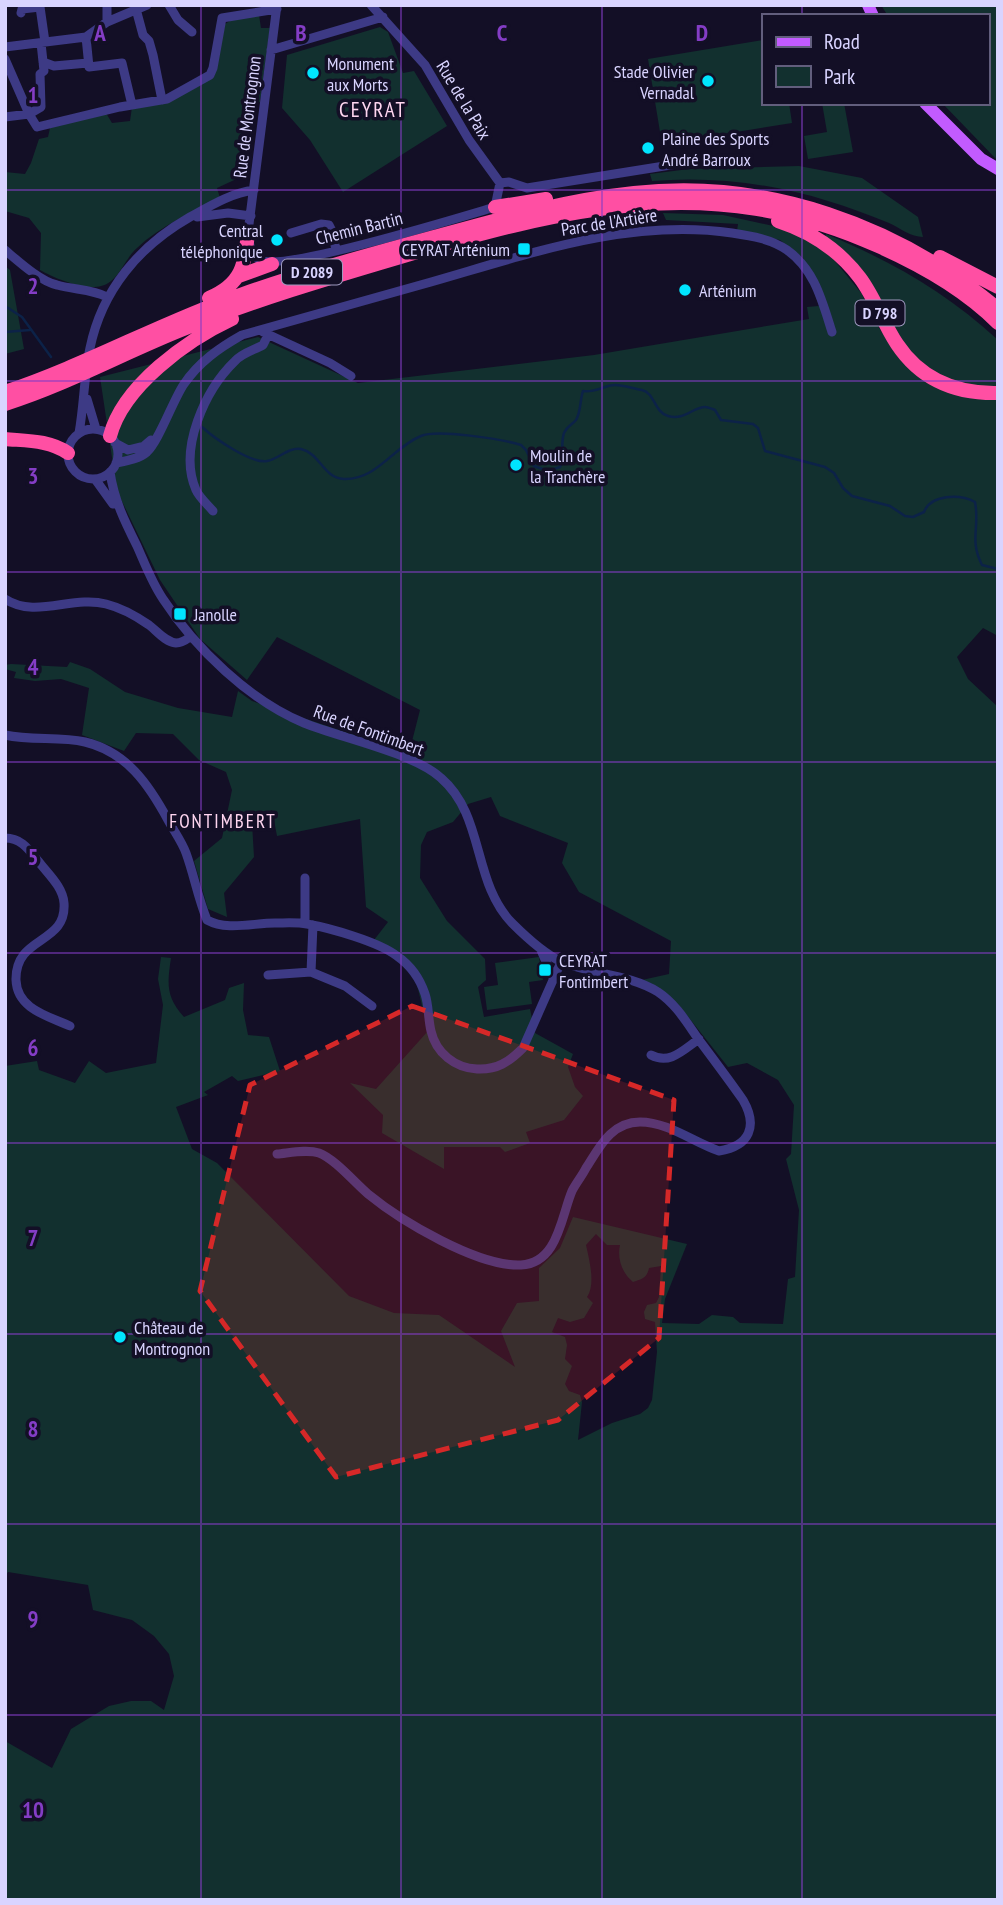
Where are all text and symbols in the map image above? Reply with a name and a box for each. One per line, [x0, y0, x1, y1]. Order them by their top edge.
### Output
legend [762, 14, 989, 105]
text: A [93, 18, 106, 47]
text: B [295, 18, 307, 47]
text: C [497, 18, 508, 47]
text: D [696, 18, 708, 47]
text: Road [824, 28, 860, 55]
place label: Monument aux Morts [327, 52, 394, 96]
street label: Rue de Montrognon [228, 55, 266, 179]
street label: Rue de la Paix [431, 56, 497, 144]
place label: Stade Olivier Vernadal [614, 60, 695, 104]
text: Park [824, 63, 855, 90]
marker: Monument aux Morts [305, 65, 321, 81]
marker: Stade Olivier Vernadal [700, 73, 716, 89]
text: 1 [28, 80, 39, 109]
district label: CEYRAT [339, 96, 407, 123]
place label: Plaine des Sports André Barroux [662, 127, 769, 171]
marker: Plaine des Sports André Barroux [640, 140, 656, 156]
street label: Parc de l'Artière [559, 203, 659, 241]
street label: Chemin Bartin [313, 206, 405, 250]
place label: Central téléphonique [181, 219, 264, 263]
marker: Central téléphonique [269, 232, 285, 248]
place label: CEYRAT Arténium [402, 238, 510, 261]
marker: CEYRAT Arténium [516, 241, 532, 257]
road number: D 2089 [282, 260, 342, 284]
text: 2 [28, 271, 39, 300]
place label: Arténium [699, 279, 756, 302]
marker: Arténium [677, 282, 693, 298]
road number: D 798 [856, 300, 904, 326]
place label: Moulin de la Tranchère [530, 444, 605, 488]
marker: Moulin de la Tranchère [508, 457, 524, 473]
text: 3 [28, 461, 39, 490]
place label: Janolle [193, 603, 237, 626]
marker: Janolle [172, 606, 188, 622]
text: 4 [28, 652, 39, 681]
street label: Rue de Fontimbert [311, 699, 427, 761]
district label: FONTIMBERT [169, 809, 277, 833]
text: 5 [28, 842, 39, 871]
place label: CEYRAT Fontimbert [559, 949, 628, 993]
marker: CEYRAT Fontimbert [537, 962, 553, 978]
text: 6 [28, 1033, 39, 1062]
text: 7 [28, 1223, 39, 1252]
place label: Château de Montrognon [134, 1316, 210, 1360]
marker: Château de Montrognon [112, 1329, 128, 1345]
text: 8 [28, 1414, 39, 1443]
text: 9 [28, 1604, 39, 1633]
text: 10 [22, 1795, 44, 1824]

